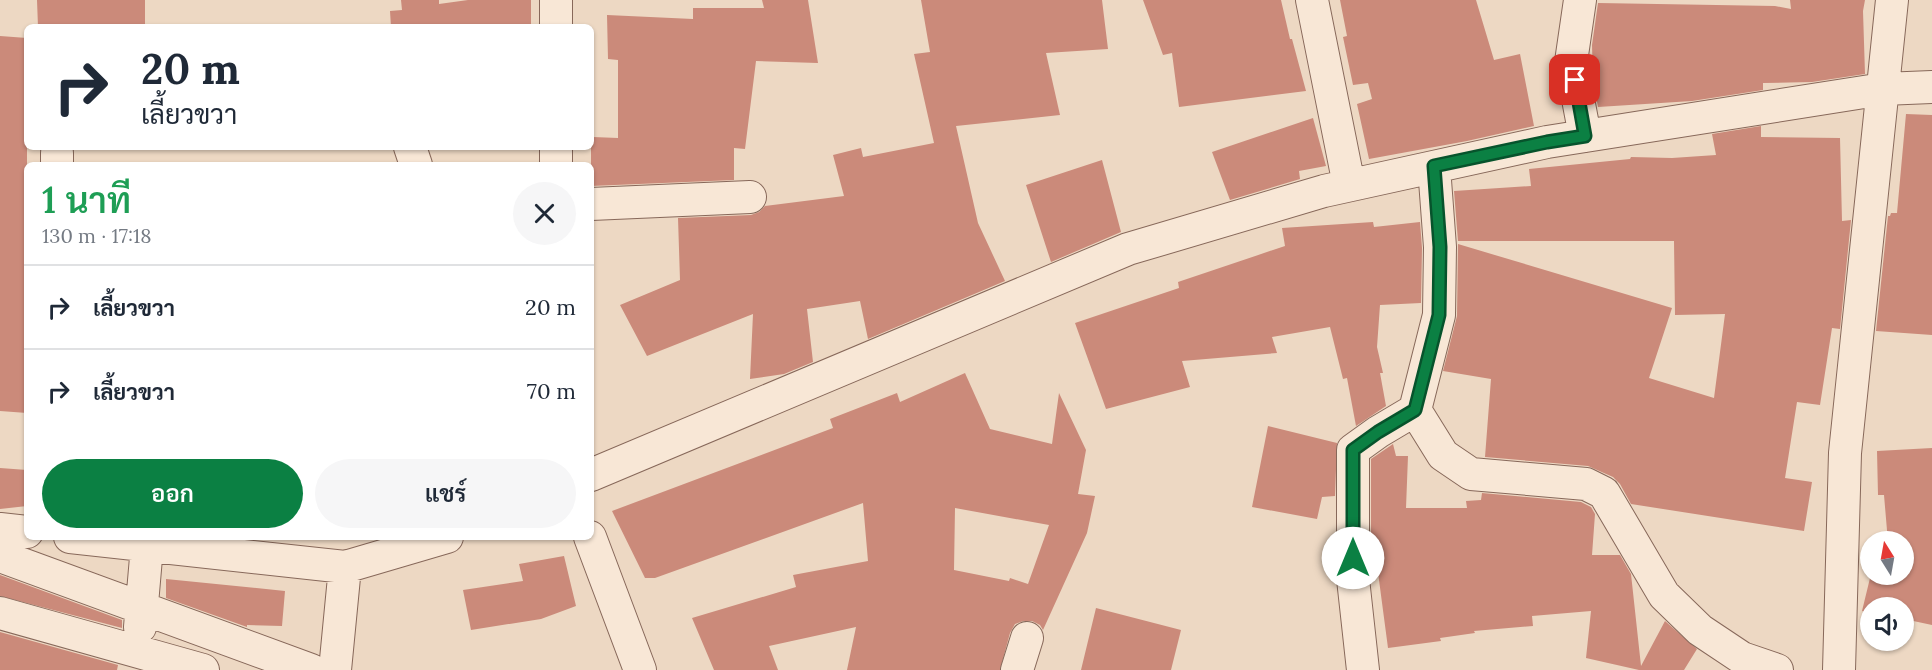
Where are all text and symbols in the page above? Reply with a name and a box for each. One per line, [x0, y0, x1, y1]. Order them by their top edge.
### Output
text: 20 m [141, 42, 240, 96]
icon: right [42, 48, 120, 126]
pin [1549, 54, 1600, 105]
icon: arrive [1558, 63, 1591, 96]
text: เลี้ยวขวา [141, 97, 237, 131]
text: 1 นาที [42, 177, 131, 223]
button: close [513, 182, 576, 245]
text: 130 m · 17:18 [42, 223, 152, 248]
icon: right [42, 291, 75, 324]
text: 20 m [525, 293, 576, 321]
text: เลี้ยวขวา [93, 294, 175, 322]
icon: right [42, 375, 75, 408]
text: 70 m [527, 377, 576, 405]
text: เลี้ยวขวา [93, 378, 175, 406]
button: ออก [42, 459, 303, 528]
button: แชร์ [315, 459, 576, 528]
position arrow [1321, 526, 1385, 590]
north arrow [1860, 531, 1914, 585]
map controls [1860, 531, 1914, 651]
button: sound [1860, 597, 1914, 651]

